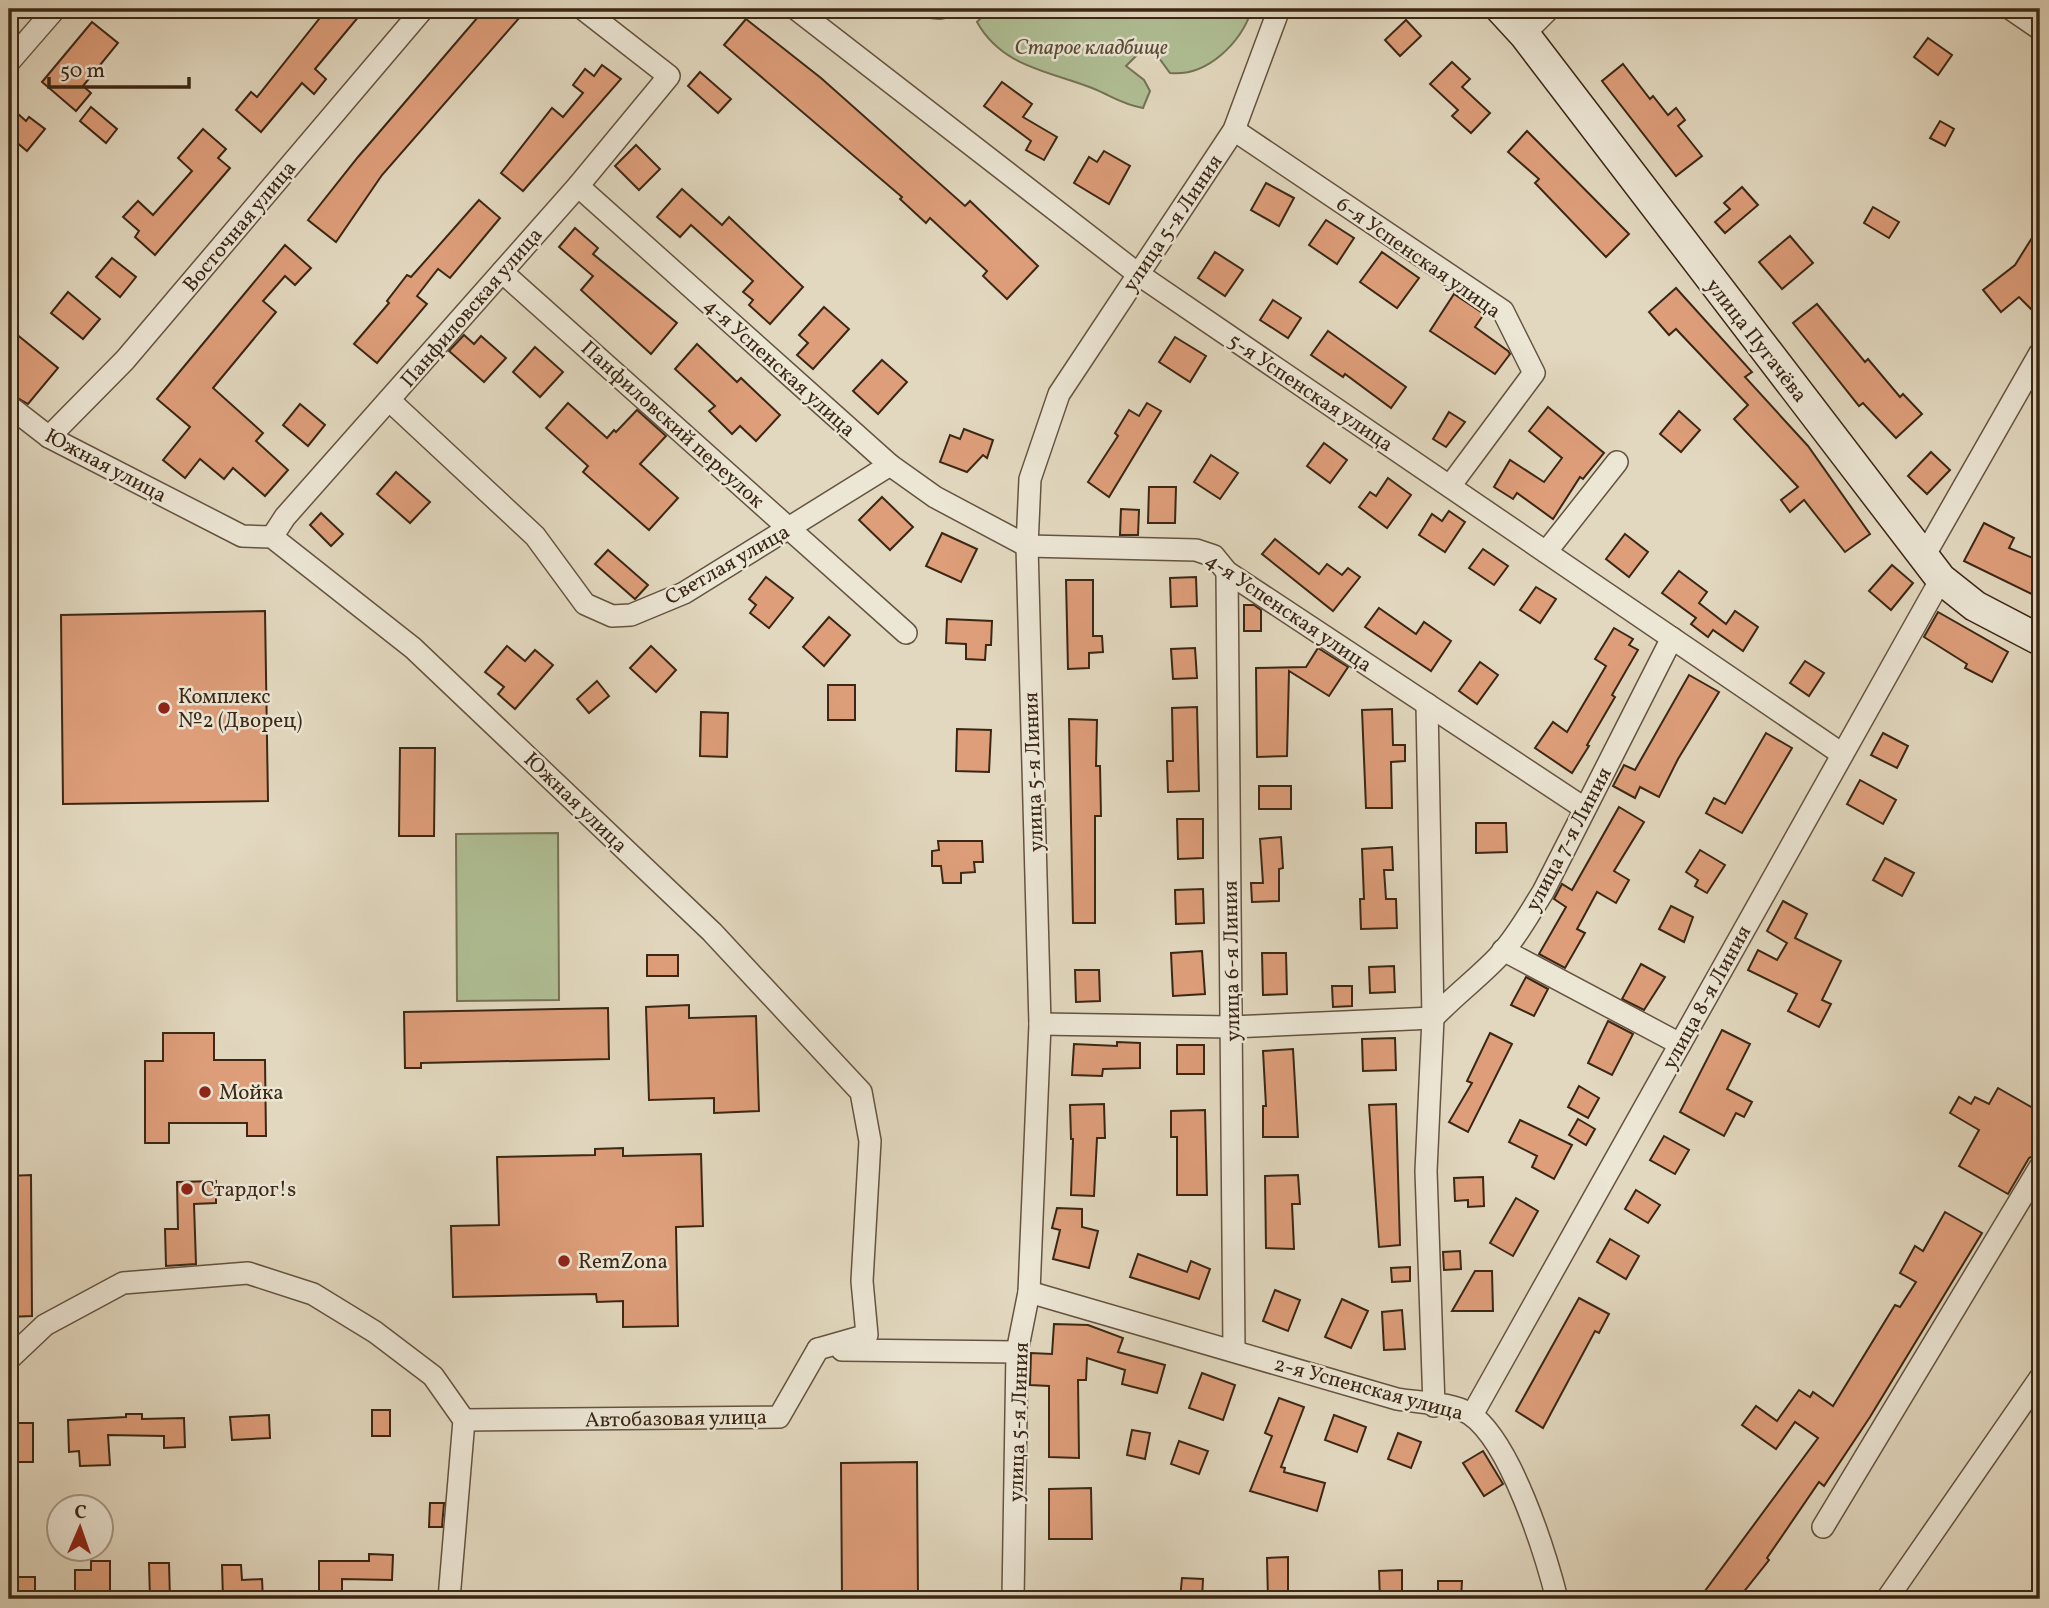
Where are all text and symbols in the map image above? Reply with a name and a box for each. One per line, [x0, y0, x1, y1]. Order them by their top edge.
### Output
park label: Старое кладбище [1014, 34, 1168, 63]
scale bar [49, 46, 189, 90]
text: 50 m [60, 57, 105, 86]
street label: улица 5-я Линия [1116, 149, 1230, 298]
street label: Восточная улица [177, 155, 304, 299]
street label: 6-я Успенская улица [1330, 190, 1506, 326]
street label: Панфиловская улица [394, 222, 550, 394]
street label: улица Пугачёва [1698, 273, 1813, 409]
street label: 4-я Успенская улица [697, 292, 861, 444]
street label: 5-я Успенская улица [1222, 327, 1399, 460]
street label: Панфиловский переулок [574, 335, 770, 516]
street label: Южная улица [39, 422, 171, 511]
street label: Светлая улица [660, 518, 795, 613]
street label: 4-я Успенская улица [1199, 547, 1377, 680]
place label: Комплекс №2 (Дворец) [178, 683, 302, 736]
street label: улица 5-я Линия [1017, 691, 1052, 853]
marker: Комплекс №2 (Дворец) [156, 700, 172, 716]
street label: Южная улица [517, 746, 633, 860]
street label: улица 7-я Линия [1519, 762, 1620, 917]
street label: улица 6-я Линия [1217, 880, 1248, 1042]
street label: улица 8-я Линия [1656, 920, 1759, 1075]
place label: Мойка [219, 1079, 284, 1108]
marker: Мойка [197, 1084, 213, 1100]
place label: Стардог!s [201, 1176, 296, 1205]
marker: Стардог!s [179, 1181, 195, 1197]
place label: RemZona [578, 1248, 668, 1277]
marker: RemZona [556, 1253, 572, 1269]
street label: улица 5-я Линия [1002, 1341, 1037, 1503]
street label: 2-я Успенская улица [1271, 1350, 1467, 1429]
street label: Автобазовая улица [585, 1403, 767, 1436]
north arrow [46, 1492, 116, 1562]
text: С [74, 1500, 87, 1526]

